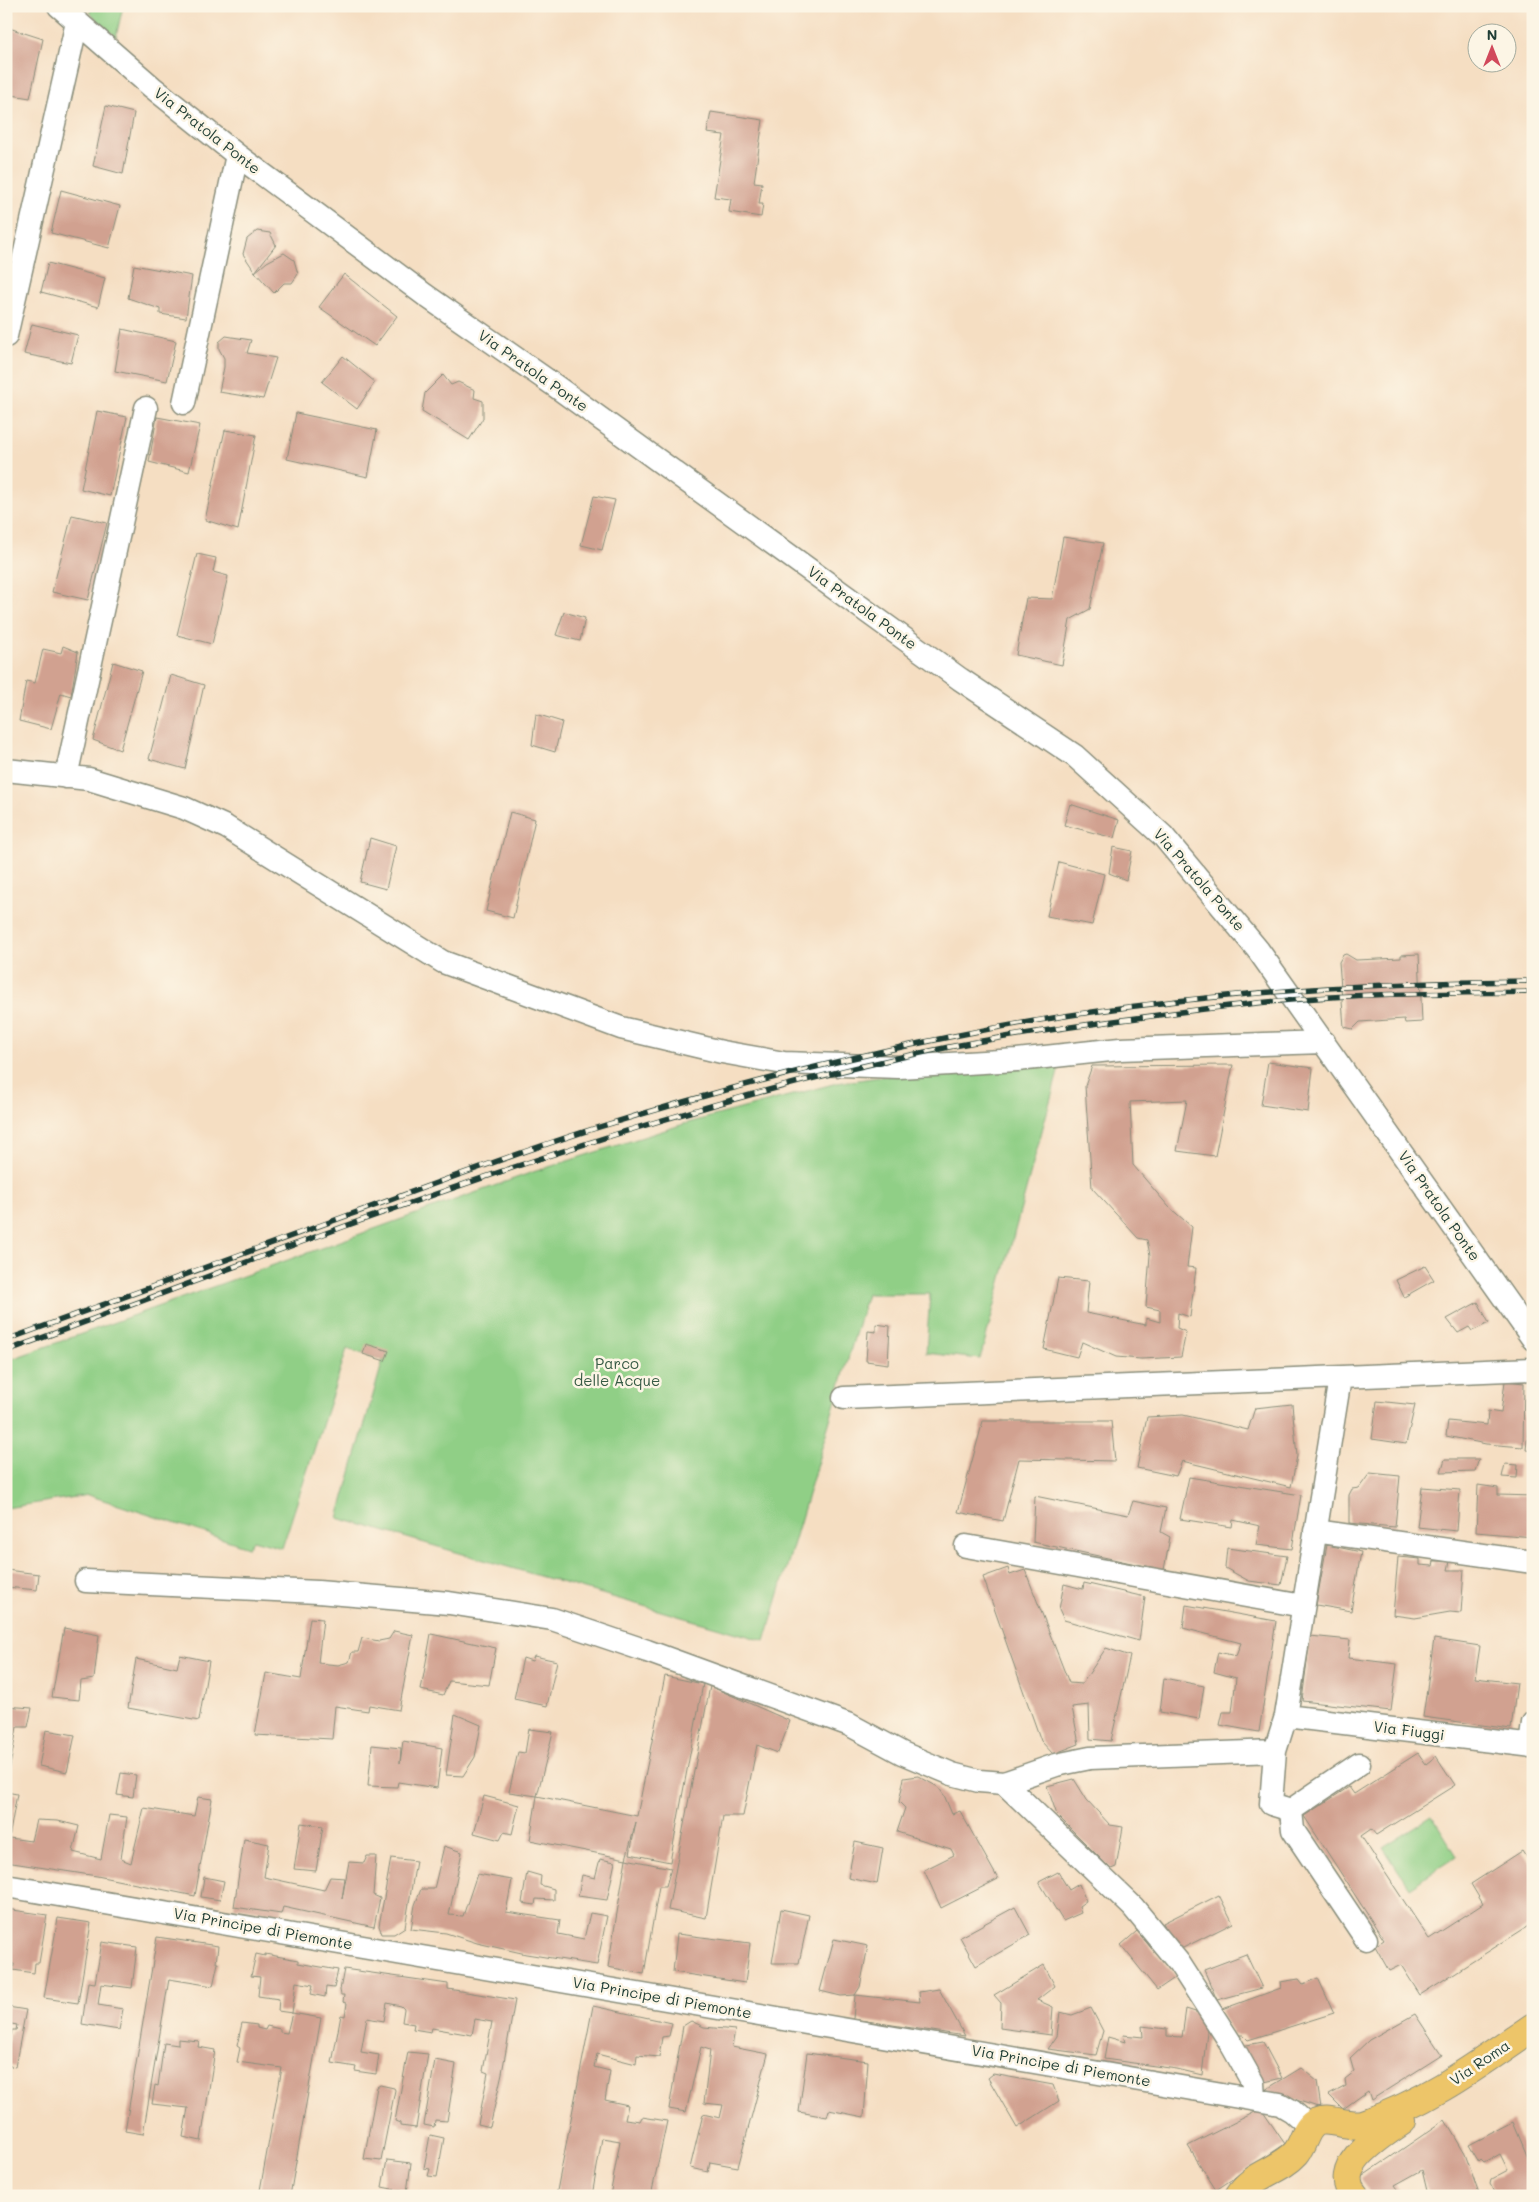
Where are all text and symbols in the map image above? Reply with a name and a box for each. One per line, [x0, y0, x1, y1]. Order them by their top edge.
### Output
north arrow [1466, 22, 1516, 72]
text: N [1487, 25, 1497, 44]
street label: Via Pratola Ponte [150, 82, 265, 178]
street label: Via Pratola Ponte [475, 325, 593, 416]
street label: Via Pratola Ponte [804, 561, 921, 654]
street label: Via Pratola Ponte [1150, 824, 1250, 935]
street label: Via Pratola Ponte [1394, 1146, 1485, 1264]
park label: Parco delle Acque [574, 1353, 660, 1390]
street label: Via Fiuggi [1372, 1716, 1446, 1744]
street label: Via Principe di Piemonte [172, 1902, 354, 1954]
street label: Via Principe di Piemonte [571, 1971, 753, 2023]
street label: Via Roma [1446, 2035, 1513, 2090]
street label: Via Principe di Piemonte [970, 2039, 1152, 2091]

